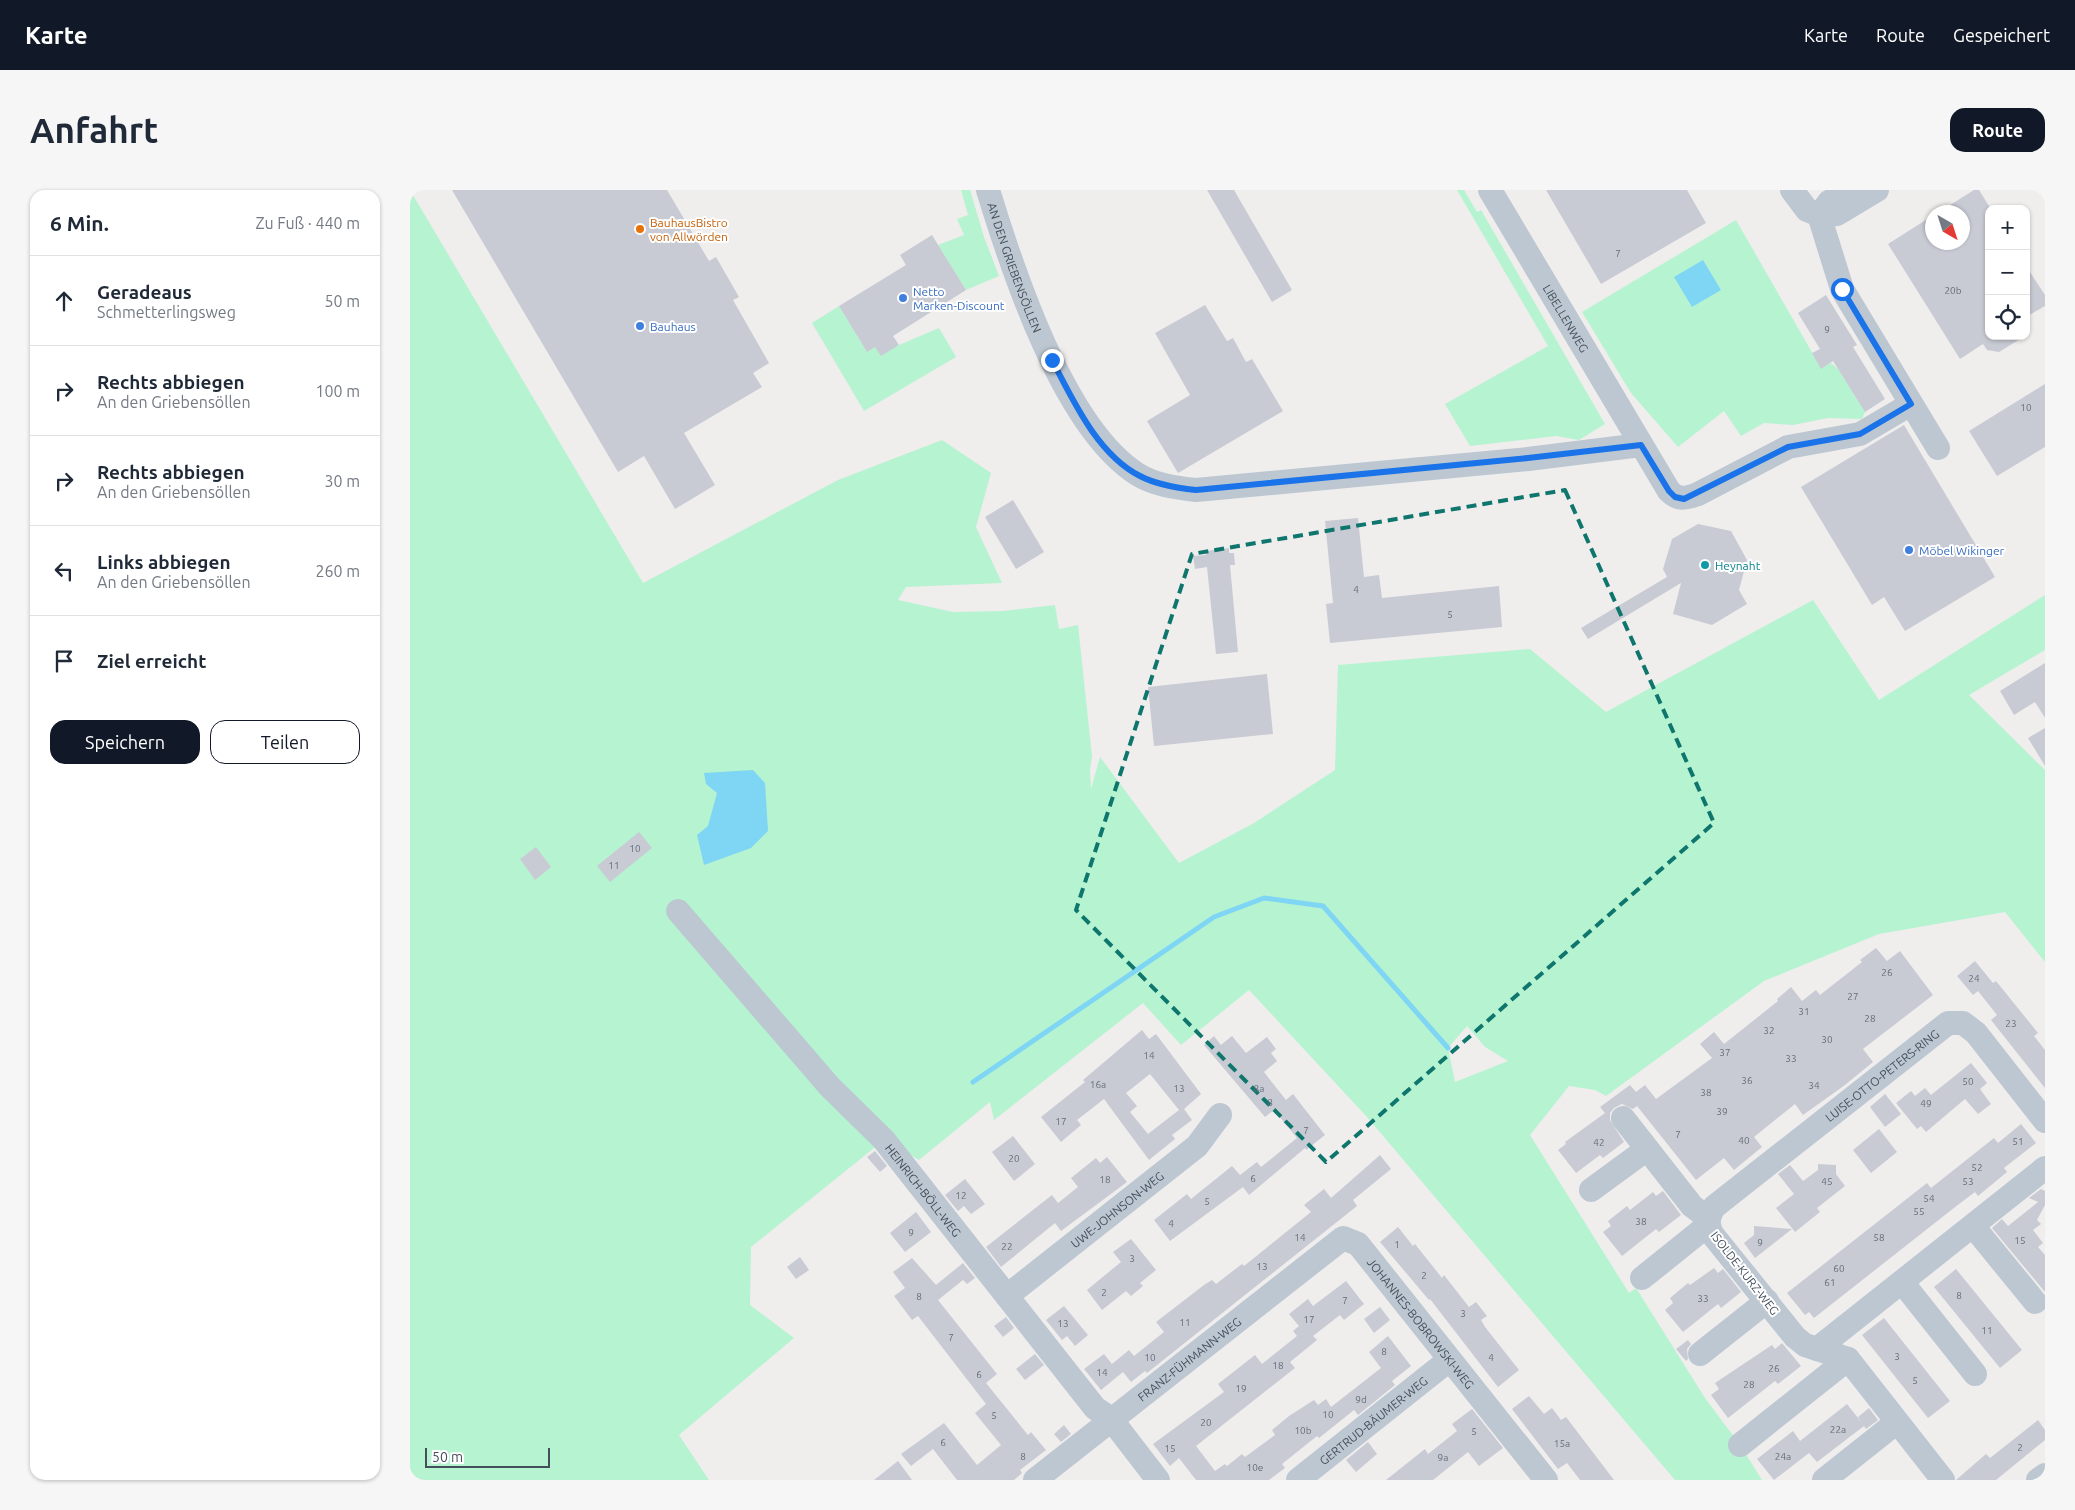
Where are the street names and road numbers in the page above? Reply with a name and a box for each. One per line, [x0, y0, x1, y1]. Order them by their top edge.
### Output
street label: AN DEN GRIEBENSÖLLEN [986, 201, 1044, 334]
street label: LIBELLENWEG [1541, 282, 1591, 354]
street label: LUISE-OTTO-PETERS-RING [1822, 1026, 1941, 1124]
street label: HEINRICH-BÖLL-WEG [883, 1141, 964, 1239]
street label: UWE-JOHNSON-WEG [1068, 1169, 1166, 1250]
street label: ISOLDE-KURZ-WEG [1708, 1229, 1782, 1317]
street label: JOHANNES-BOBROWSKI-WEG [1365, 1255, 1477, 1391]
street label: FRANZ-FÜHMANN-WEG [1135, 1314, 1243, 1403]
street label: GERTRUD-BÄUMER-WEG [1317, 1374, 1430, 1467]

